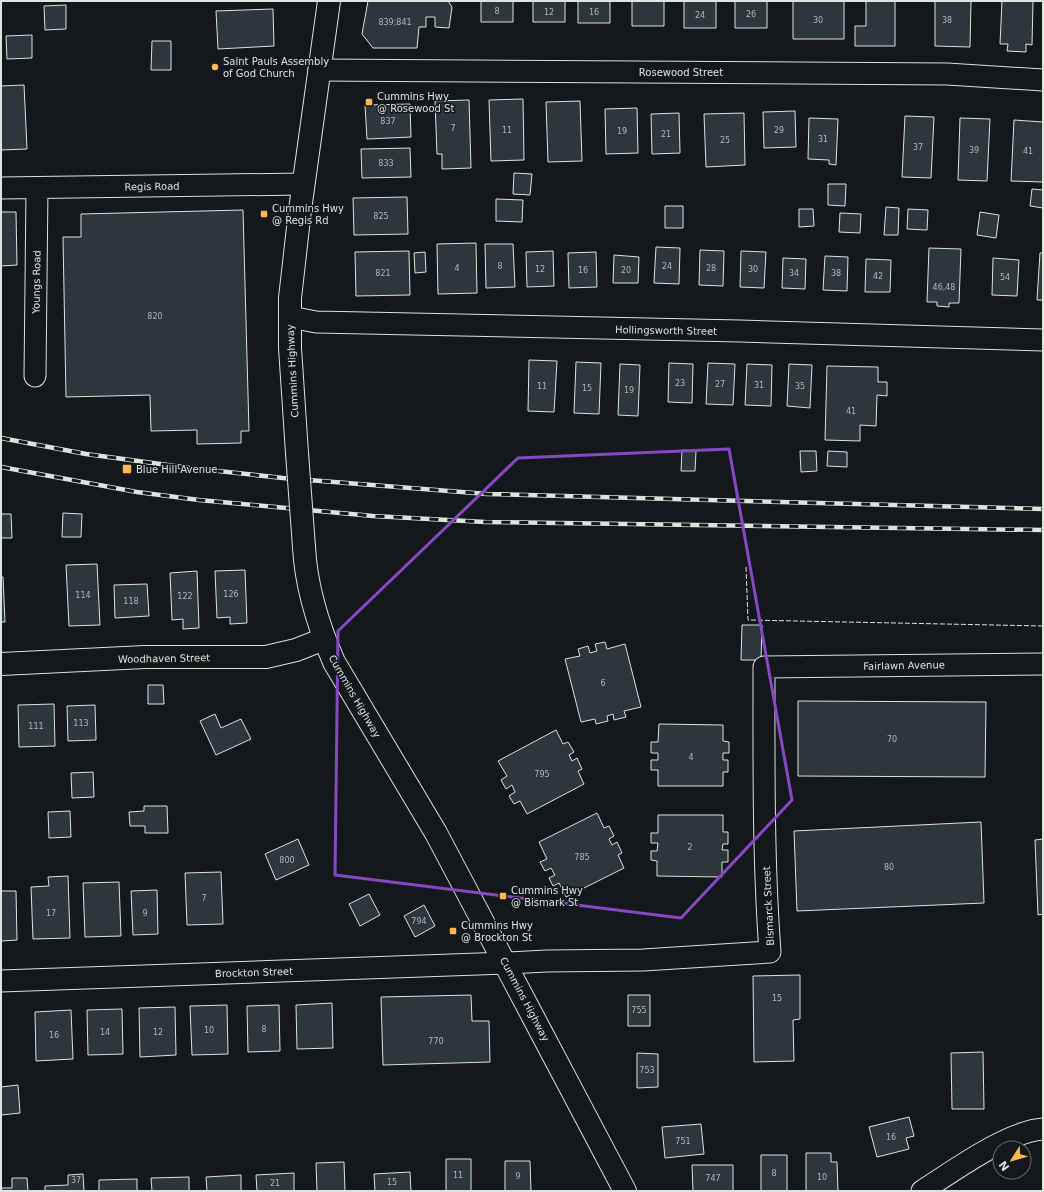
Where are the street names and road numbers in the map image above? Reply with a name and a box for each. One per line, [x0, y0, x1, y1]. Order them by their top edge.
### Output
street label: Rosewood Street [639, 67, 723, 78]
street label: Regis Road [124, 181, 180, 192]
street label: Youngs Road [30, 250, 43, 315]
street label: Cummins Highway [285, 324, 300, 418]
street label: Hollingsworth Street [615, 324, 717, 337]
street label: Woodhaven Street [118, 652, 210, 665]
street label: Cummins Highway [326, 653, 383, 740]
street label: Fairlawn Avenue [863, 659, 945, 672]
street label: Bismarck Street [761, 866, 776, 946]
street label: Cummins Highway [498, 955, 551, 1043]
street label: Brockton Street [215, 966, 293, 979]

